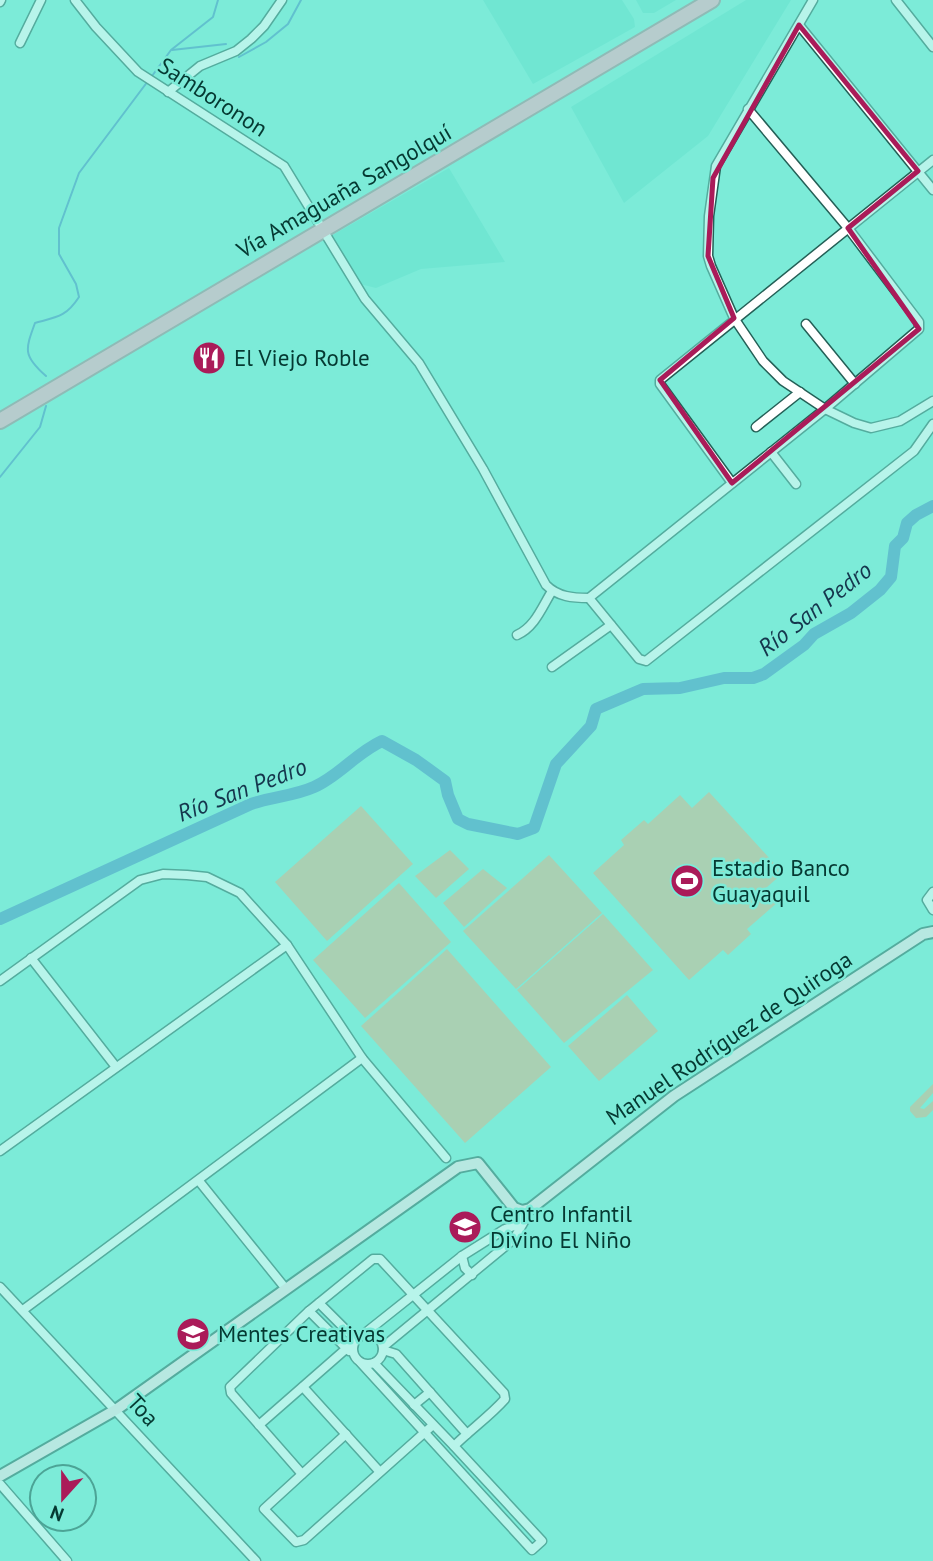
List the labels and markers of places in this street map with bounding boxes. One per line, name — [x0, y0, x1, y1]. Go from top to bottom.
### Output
restaurant icon: El Viejo Roble — [190, 339, 228, 377]
place label: El Viejo Roble — [234, 343, 370, 372]
place label: Estadio Banco Guayaquil — [712, 853, 850, 908]
sports icon: Estadio Banco Guayaquil — [668, 862, 706, 900]
place label: Centro Infantil Divino El Niño — [490, 1199, 632, 1254]
school or university icon: Centro Infantil Divino El Niño — [446, 1208, 484, 1246]
school or university icon: Mentes Creativas — [174, 1315, 212, 1353]
place label: Mentes Creativas — [218, 1319, 385, 1348]

